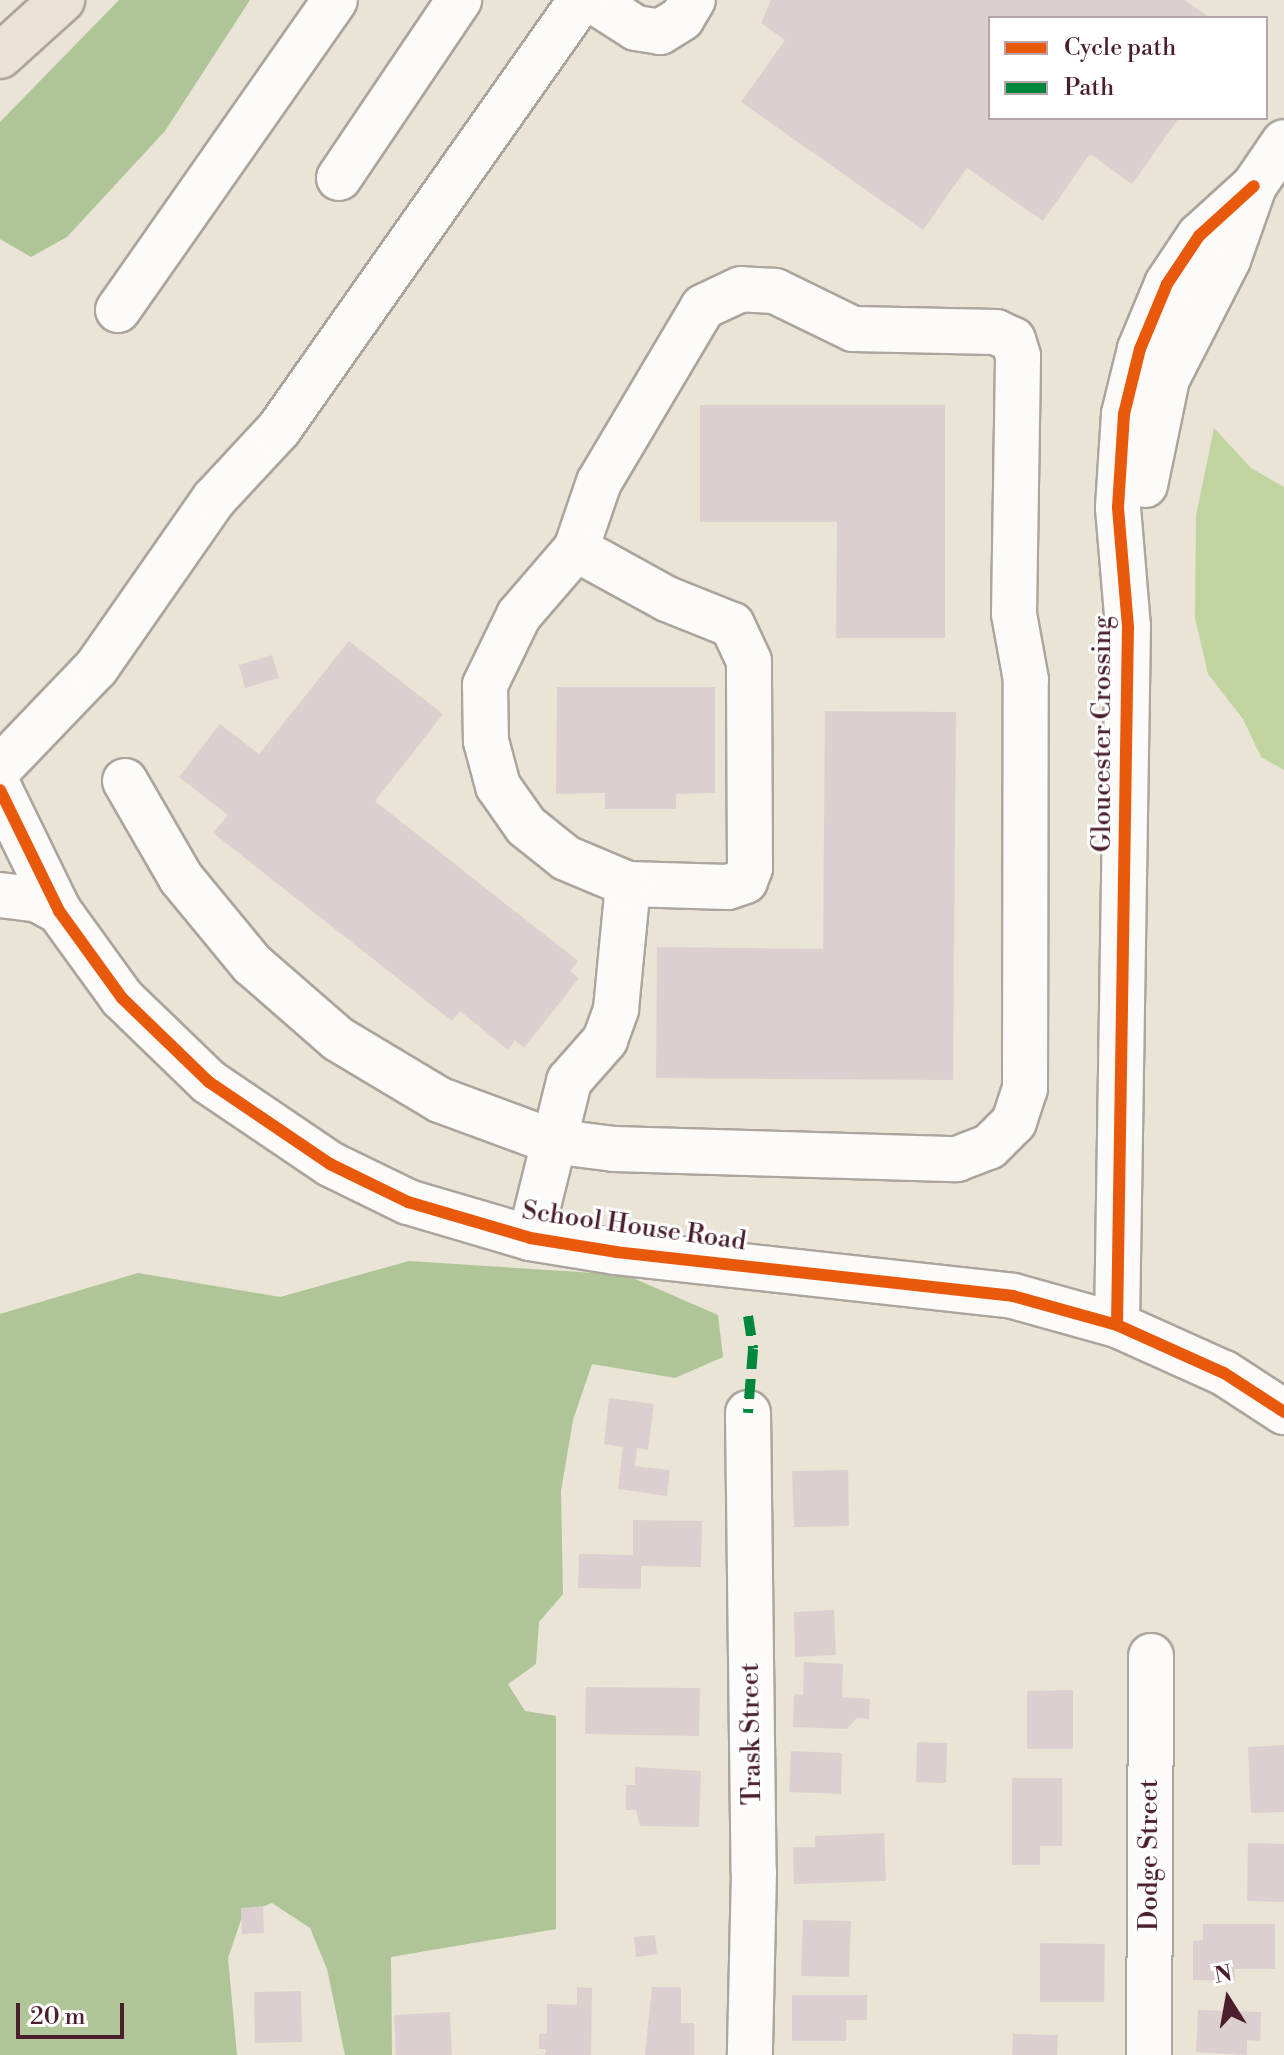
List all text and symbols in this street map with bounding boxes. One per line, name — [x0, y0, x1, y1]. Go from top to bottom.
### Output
legend — [988, 16, 1268, 120]
text: Cycle path — [1064, 33, 1176, 63]
text: Path — [1064, 73, 1114, 103]
street label: Gloucester Crossing — [1087, 616, 1119, 852]
street label: School House Road — [520, 1196, 748, 1258]
street label: Trask Street — [735, 1663, 769, 1805]
street label: Dodge Street — [1134, 1779, 1166, 1931]
north arrow — [1188, 1959, 1268, 2039]
text: N — [1212, 1960, 1234, 1990]
scale bar — [20, 1987, 128, 2037]
text: 20 m — [30, 2002, 86, 2032]

